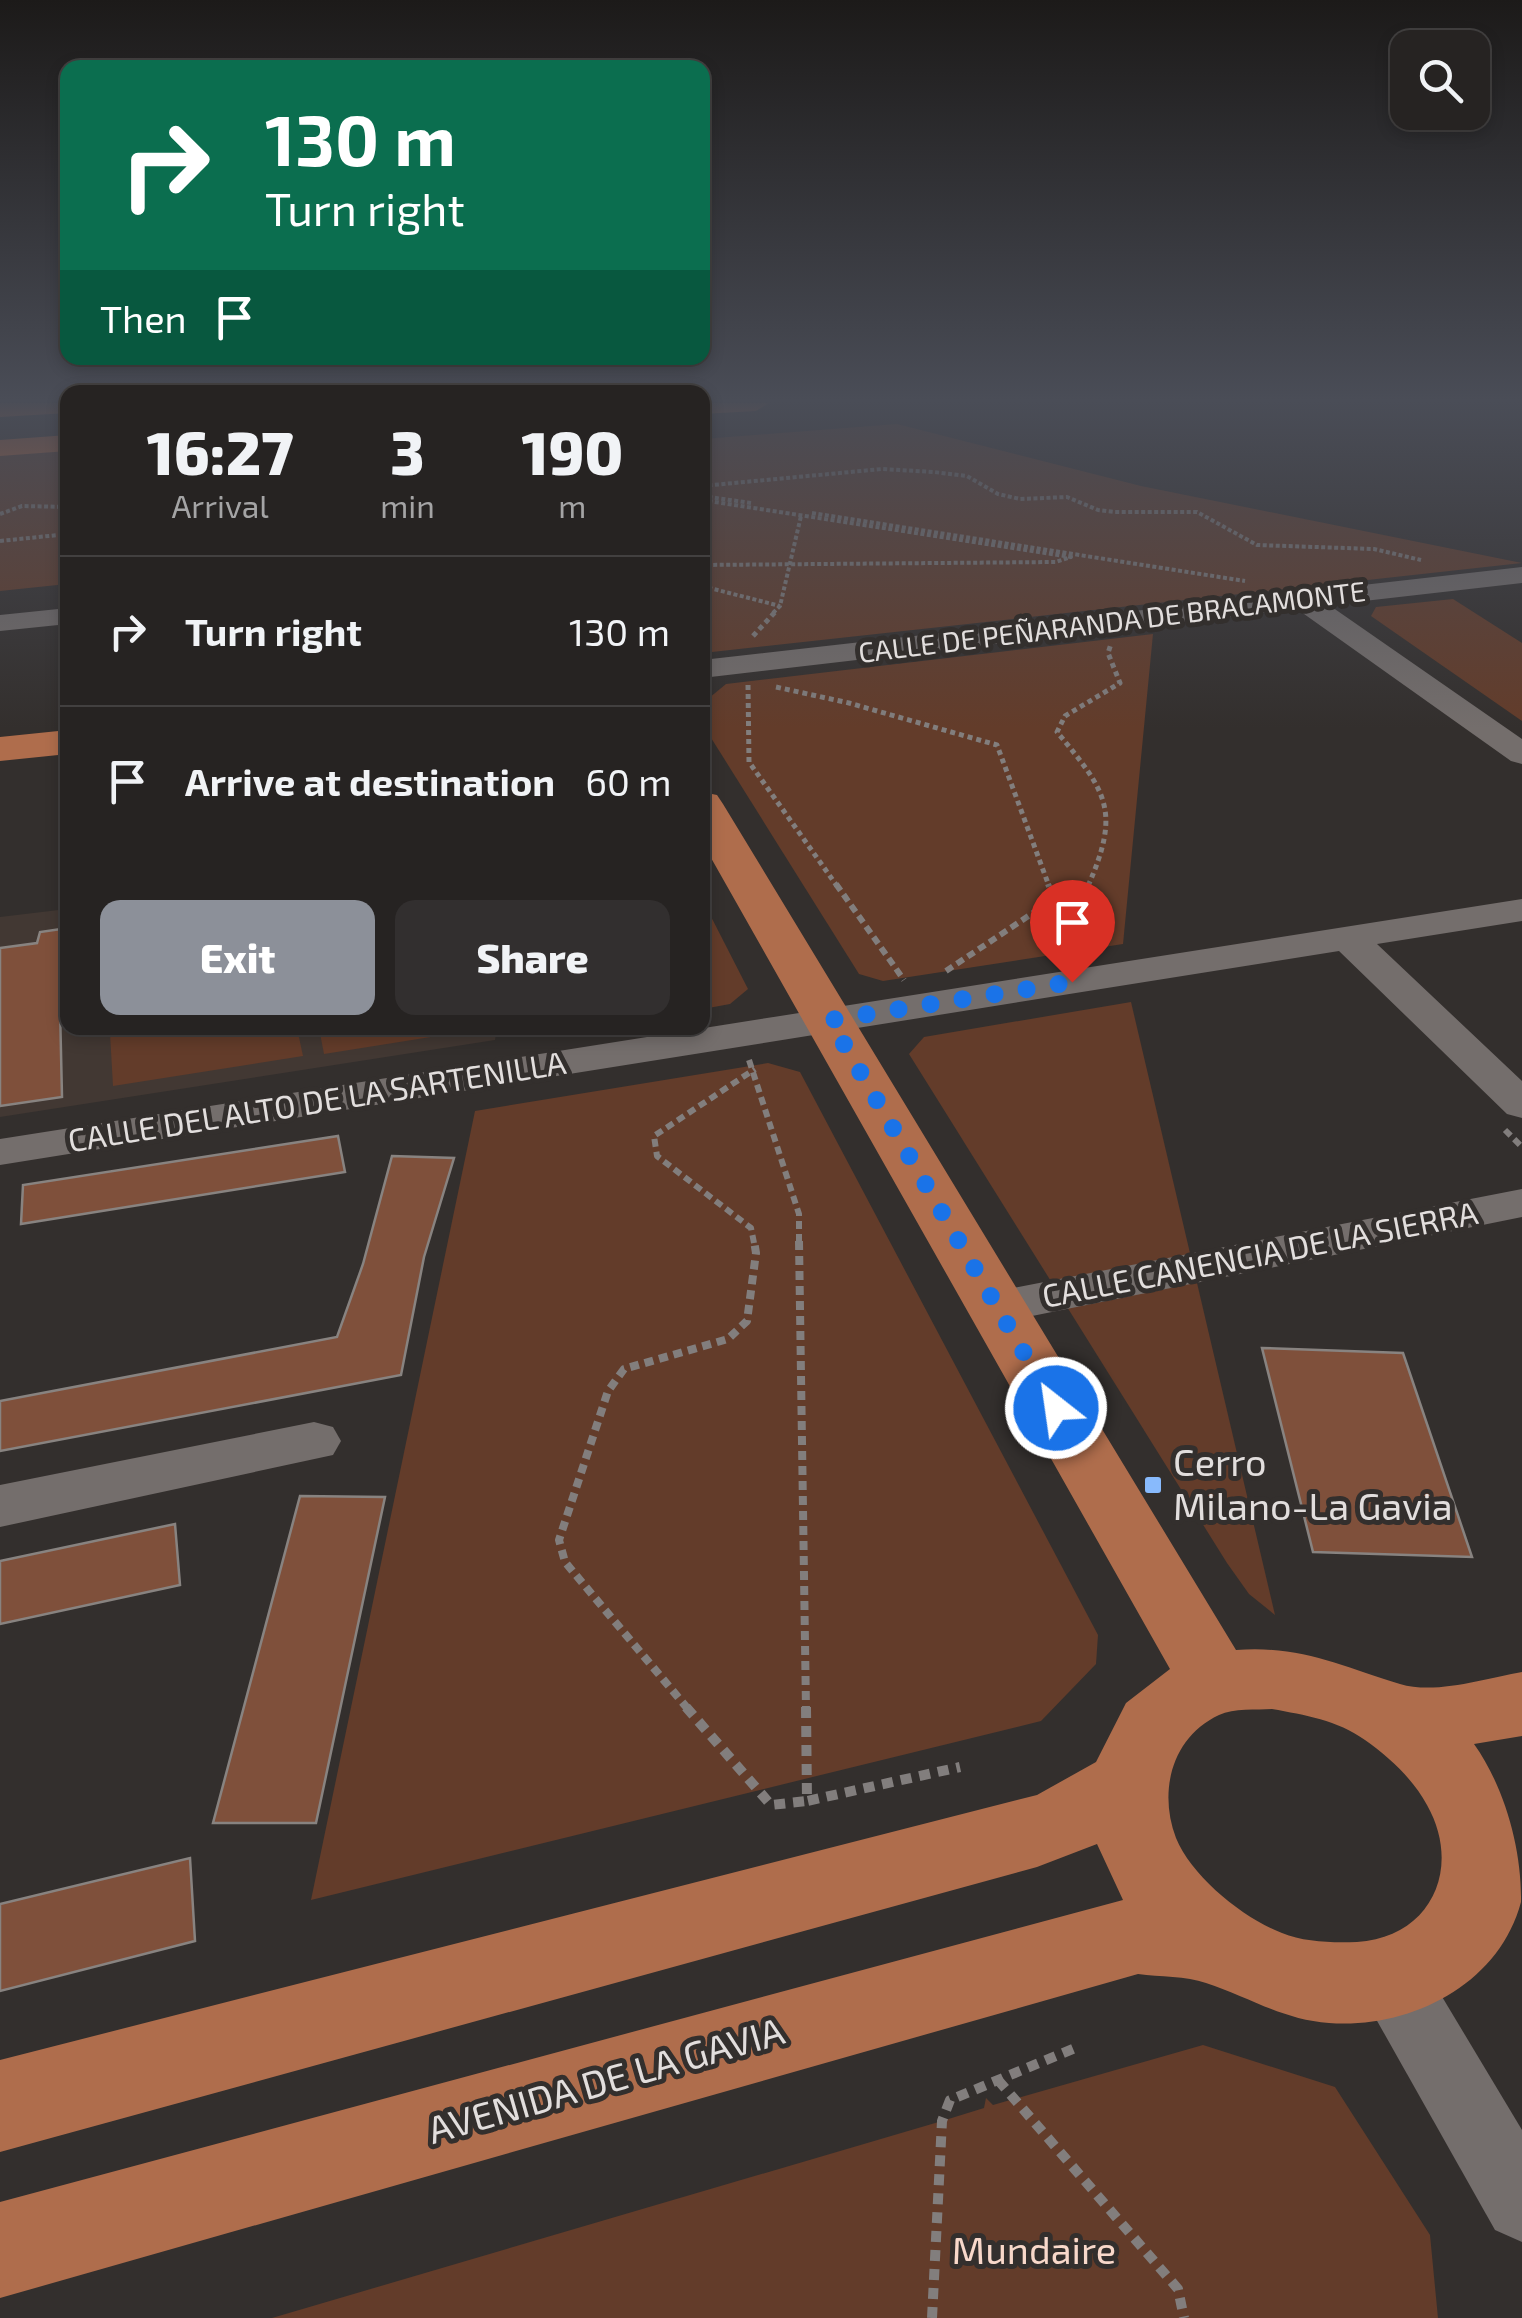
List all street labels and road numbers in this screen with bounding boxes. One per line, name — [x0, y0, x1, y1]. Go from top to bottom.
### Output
street label: CALLE DE PEÑARANDA DE BRACAMONTE — [856, 573, 1367, 669]
street label: CALLE DEL ALTO DE LA SARTENILLA — [65, 1042, 568, 1158]
street label: CALLE CANENCIA DE LA SIERRA — [1039, 1192, 1481, 1314]
street label: AVENIDA DE LA GAVIA — [422, 2006, 789, 2152]

